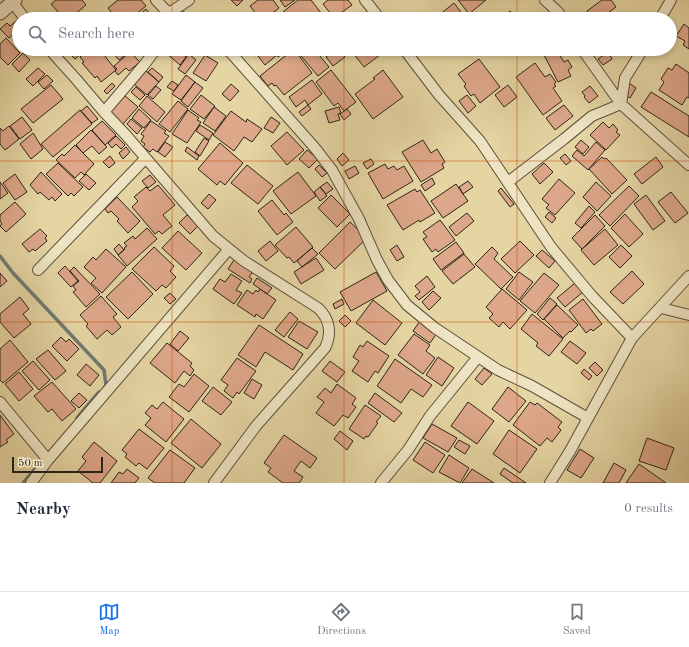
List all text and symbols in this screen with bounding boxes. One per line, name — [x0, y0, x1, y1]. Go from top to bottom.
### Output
search box — [12, 12, 677, 56]
icon: search — [26, 23, 48, 45]
text: Search here — [58, 27, 135, 42]
scale bar — [12, 455, 103, 474]
text: 50 m — [18, 458, 43, 469]
text: Nearby — [16, 501, 71, 518]
text: 0 results — [624, 502, 673, 515]
tab: Map — [98, 601, 120, 639]
tab: Directions — [317, 601, 366, 639]
tab: Saved — [563, 601, 591, 639]

